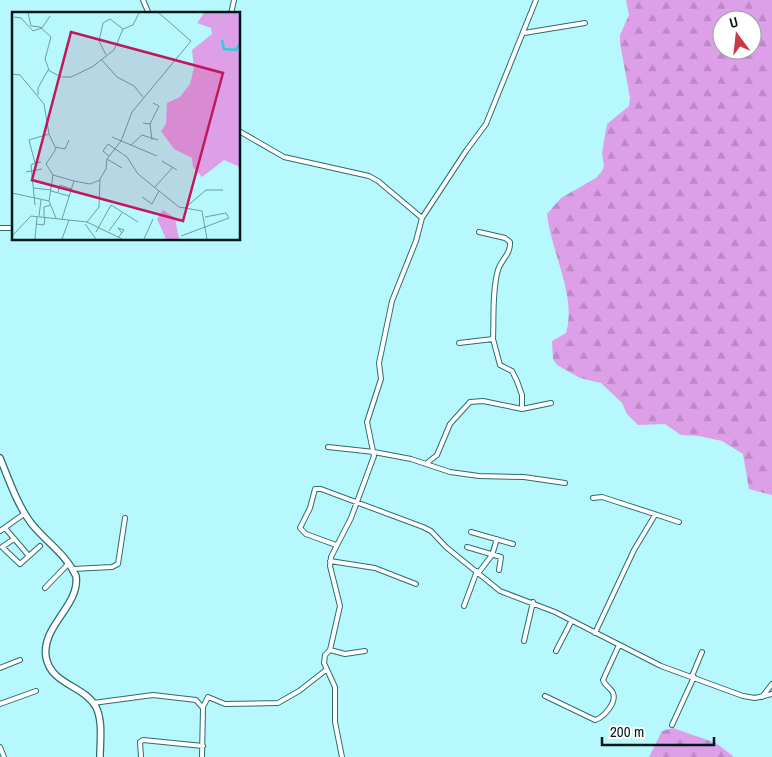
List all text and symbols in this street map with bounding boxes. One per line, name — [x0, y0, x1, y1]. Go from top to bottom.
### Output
north arrow — [712, 10, 762, 60]
inset map — [12, 12, 240, 240]
text: U — [727, 13, 740, 32]
scale bar — [602, 714, 714, 746]
text: 200 m — [610, 721, 644, 742]

